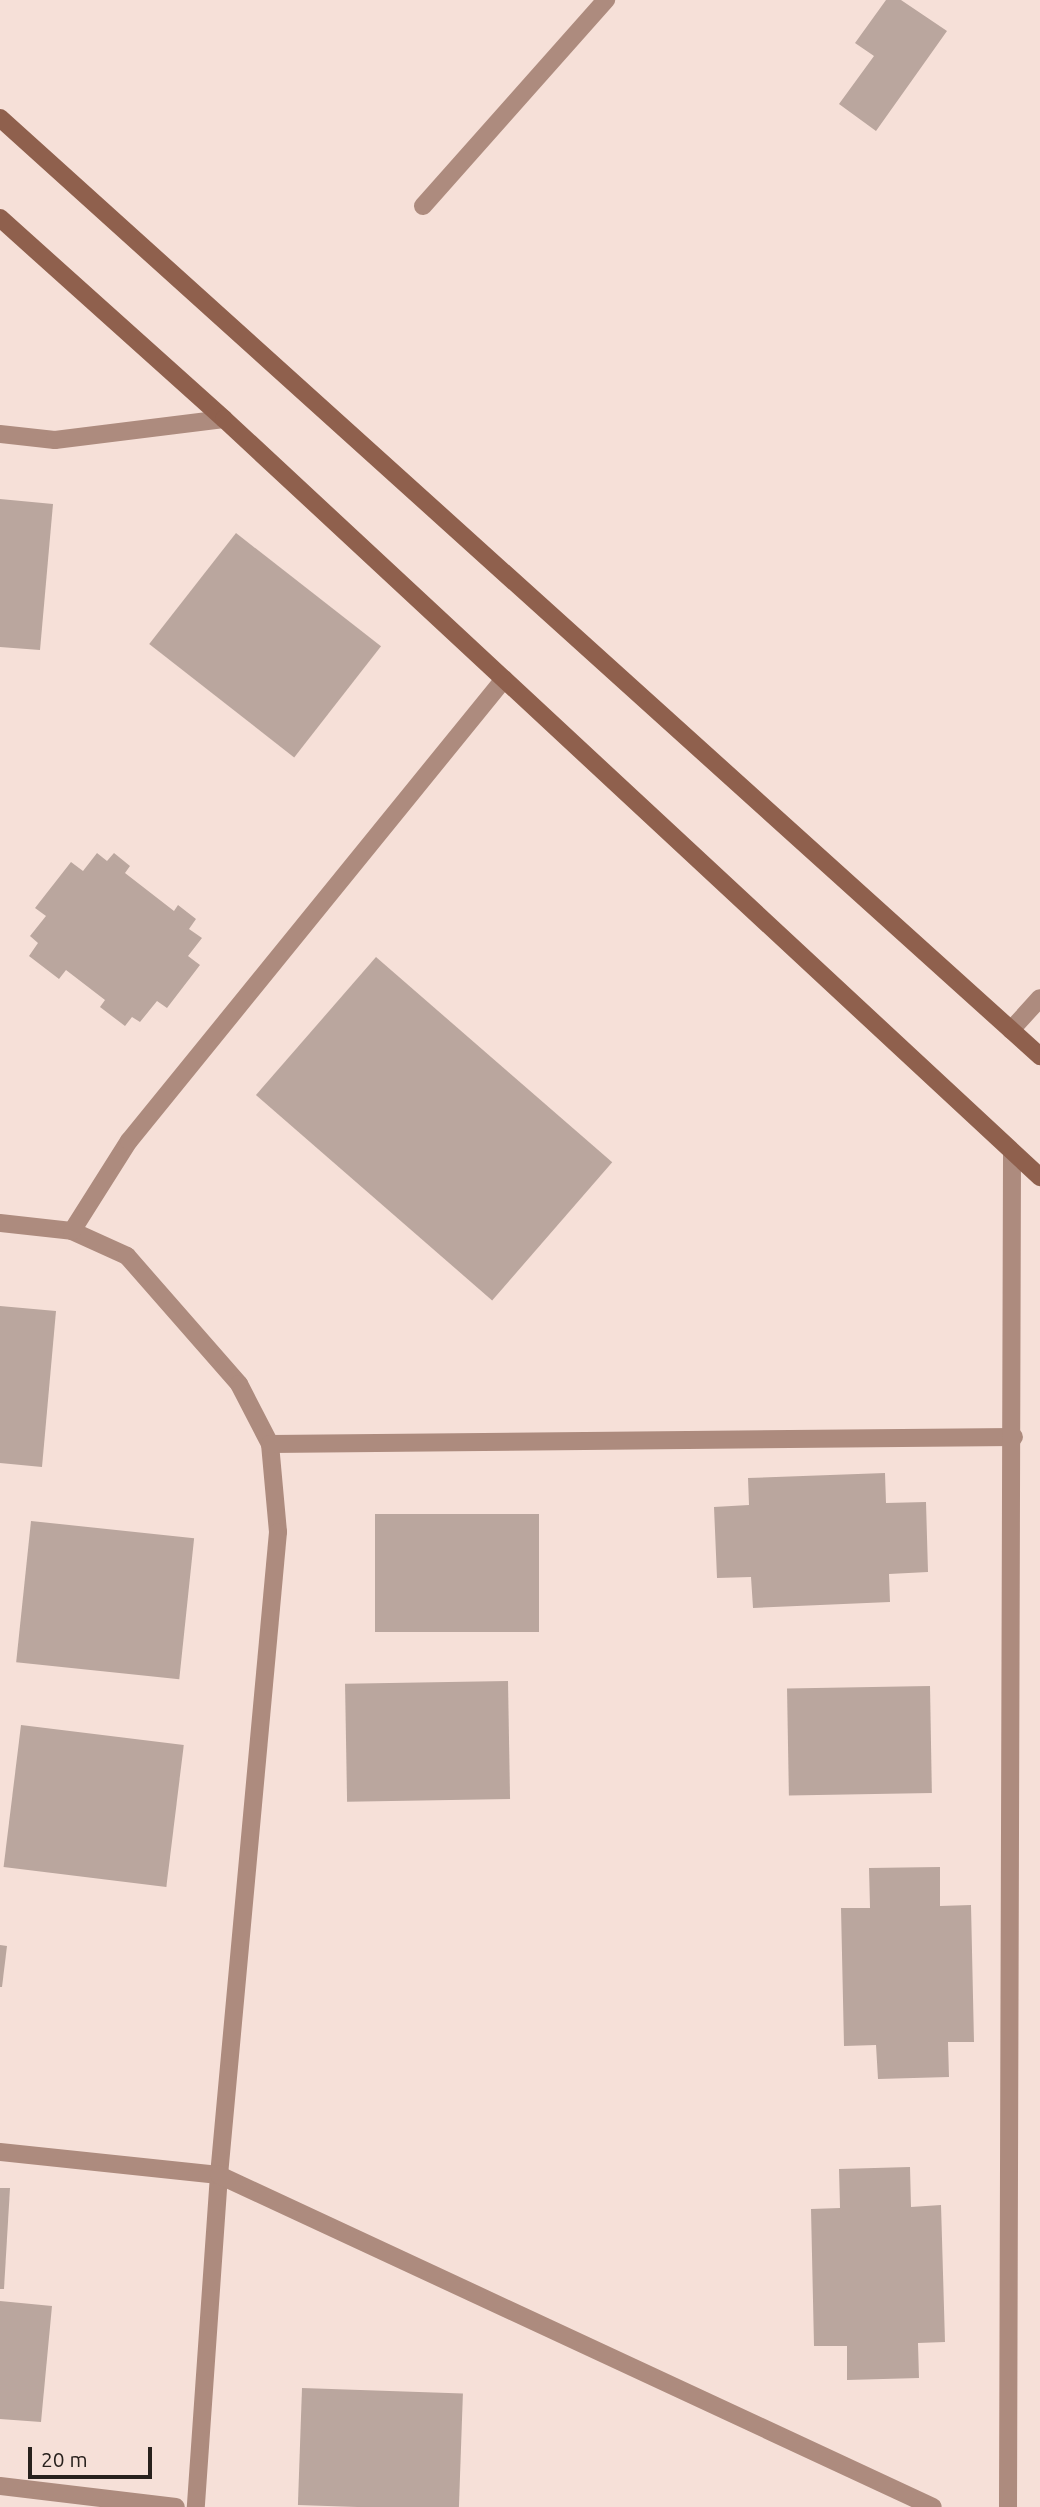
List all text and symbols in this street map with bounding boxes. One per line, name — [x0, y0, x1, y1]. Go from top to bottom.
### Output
scale bar — [32, 2434, 156, 2478]
text: 20 m — [41, 2447, 88, 2471]

